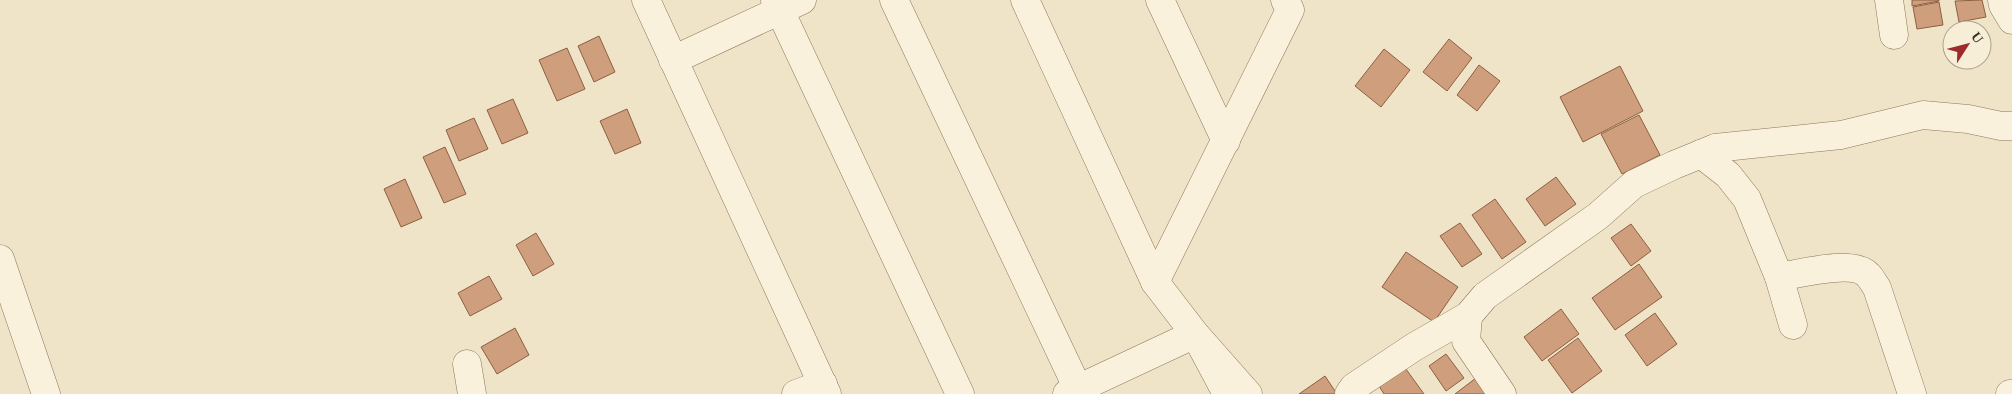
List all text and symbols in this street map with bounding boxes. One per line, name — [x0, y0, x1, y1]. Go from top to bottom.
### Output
north arrow — [1942, 20, 1992, 70]
text: U — [1968, 29, 1986, 46]

